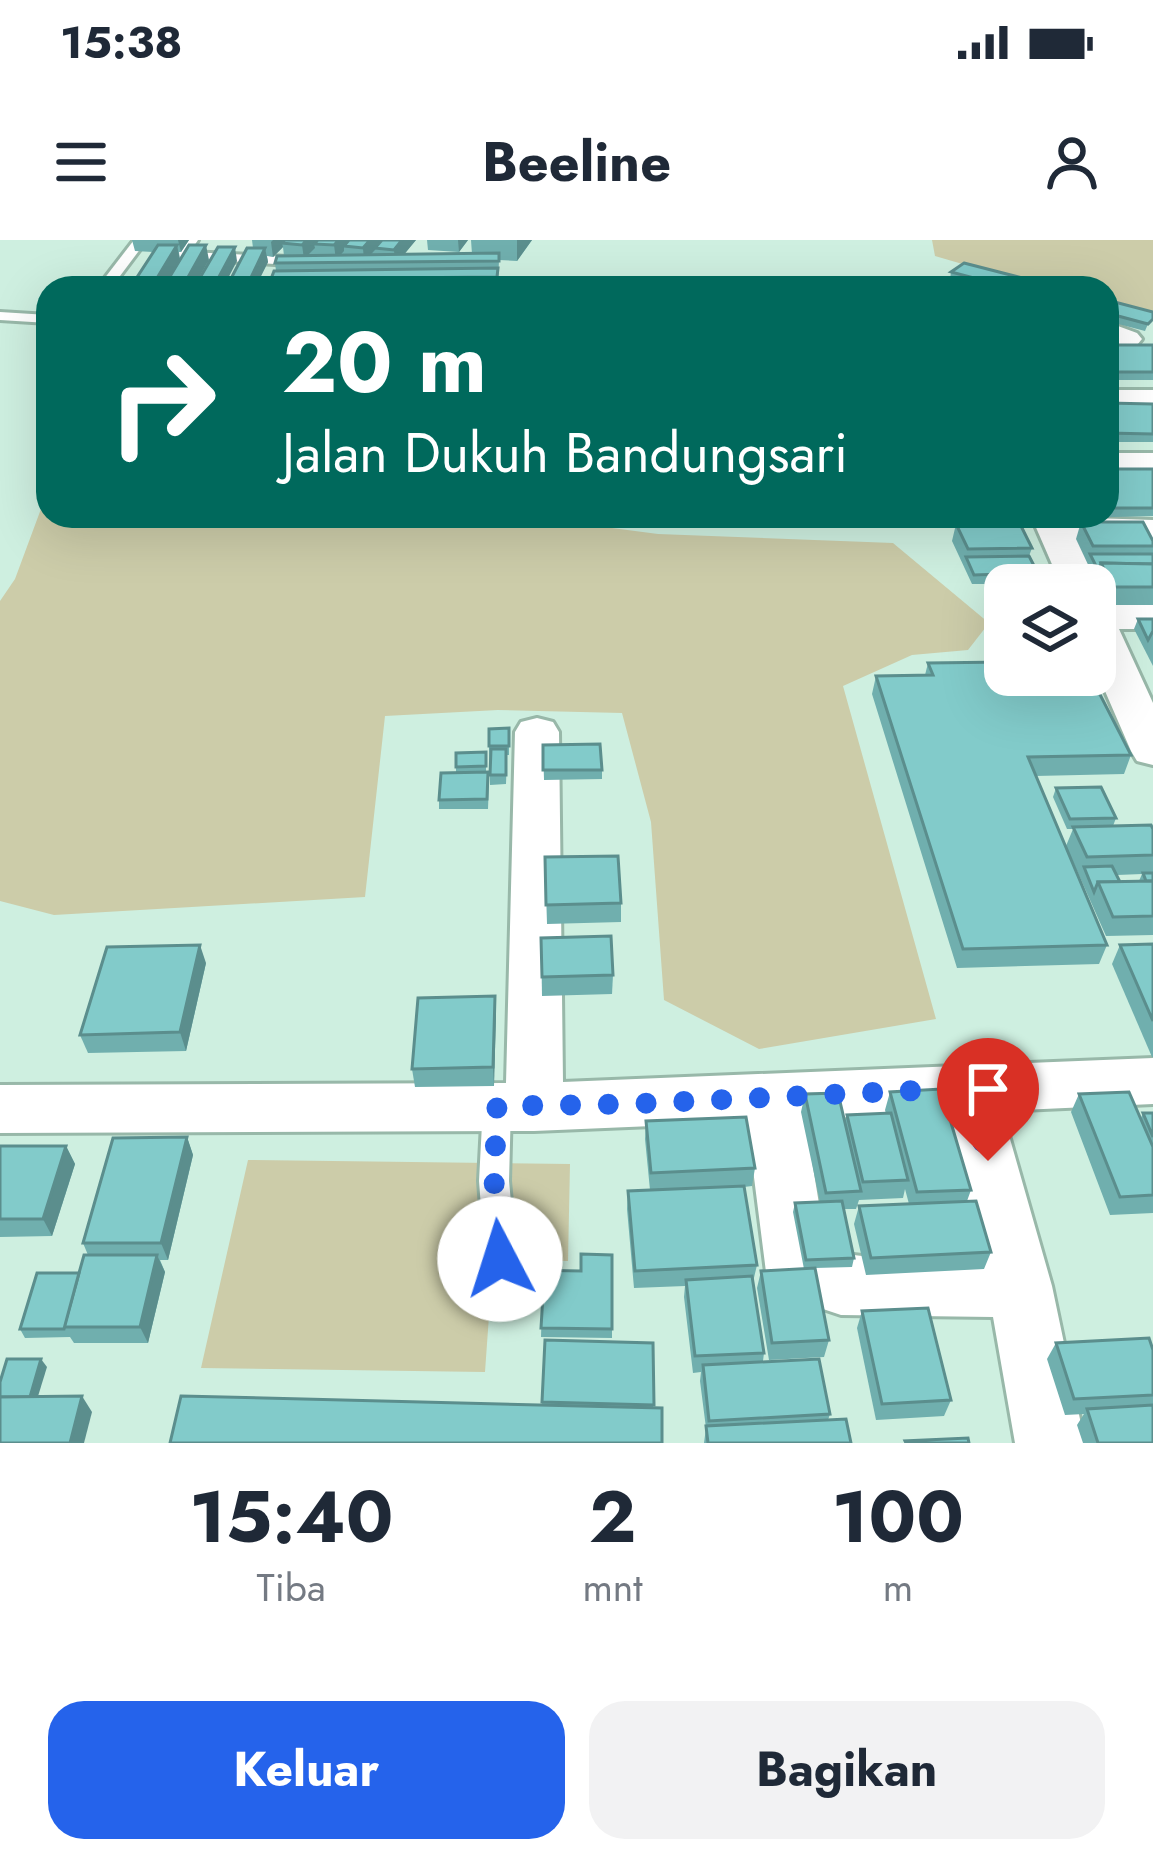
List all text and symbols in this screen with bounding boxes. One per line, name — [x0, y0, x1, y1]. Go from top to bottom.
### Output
text: 15:38 — [60, 10, 183, 75]
text: Beeline — [482, 123, 671, 201]
icon: menu — [48, 129, 114, 195]
icon: person — [1039, 129, 1105, 195]
text: 20 m — [282, 302, 487, 424]
icon: right — [84, 324, 240, 480]
text: Jalan Dukuh Bandungsari — [282, 414, 848, 492]
map controls — [984, 564, 1116, 696]
button: layers — [984, 564, 1116, 696]
pin — [937, 1038, 1039, 1161]
icon: arrive — [955, 1056, 1021, 1122]
position arrow — [437, 1196, 563, 1322]
text: 15:40 — [189, 1465, 393, 1569]
text: 2 — [589, 1465, 636, 1569]
text: 100 — [832, 1465, 964, 1569]
text: Tiba — [257, 1559, 326, 1616]
text: mnt — [582, 1559, 643, 1616]
text: m — [883, 1559, 913, 1616]
button: Keluar — [48, 1701, 565, 1839]
button: Bagikan — [589, 1701, 1105, 1839]

